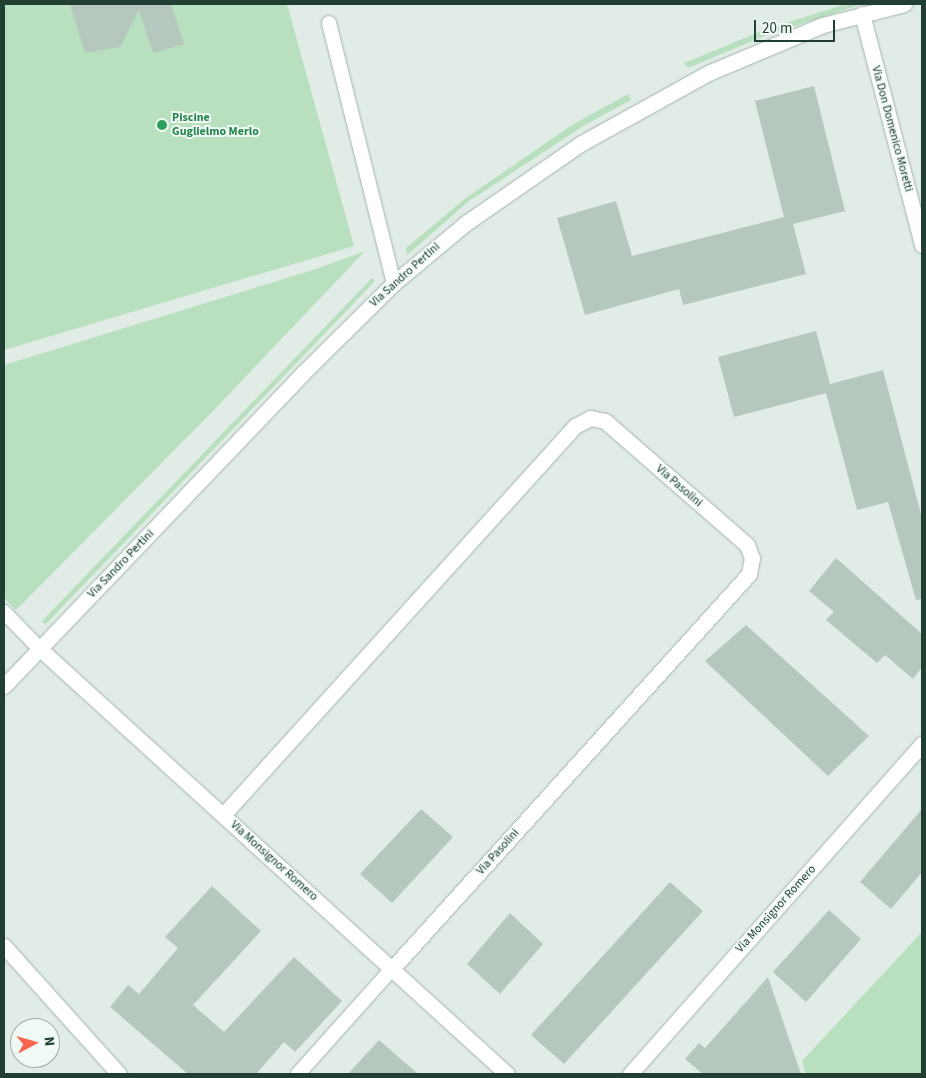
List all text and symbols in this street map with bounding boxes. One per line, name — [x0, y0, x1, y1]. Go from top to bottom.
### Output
scale bar — [756, 10, 837, 42]
text: 20 m — [762, 18, 792, 39]
street label: Via Don Domenico Moretti — [868, 64, 916, 194]
place label: Piscine Guglielmo Merlo — [172, 111, 259, 139]
marker: Piscine Guglielmo Merlo — [156, 119, 168, 131]
street label: Via Sandro Pertini — [367, 240, 443, 310]
street label: Via Pasolini — [653, 462, 705, 510]
street label: Via Sandro Pertini — [85, 527, 157, 601]
street label: Via Monsignor Romero — [227, 818, 321, 904]
street label: Via Pasolini — [474, 826, 522, 878]
street label: Via Monsignor Romero — [733, 862, 819, 956]
north arrow — [10, 1018, 60, 1068]
text: N — [38, 1036, 59, 1047]

